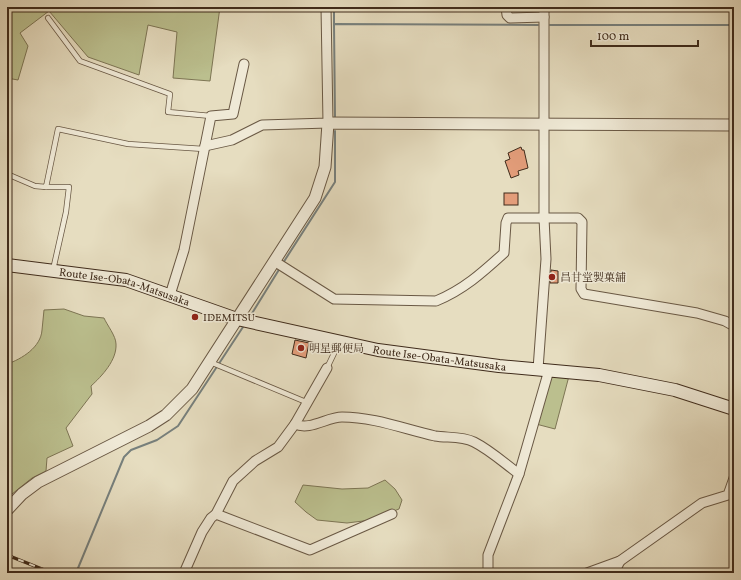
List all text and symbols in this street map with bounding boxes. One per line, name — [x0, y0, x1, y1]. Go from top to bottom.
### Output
scale bar — [591, 22, 698, 48]
text: 100 m — [597, 29, 630, 45]
street label: Route Ise-Obata-Matsusaka — [58, 266, 192, 311]
place label: 昌甘堂製菓舗 — [560, 271, 626, 286]
marker: 昌甘堂製菓舗 — [547, 272, 557, 282]
place label: IDEMITSU — [203, 311, 255, 326]
marker: IDEMITSU — [190, 312, 200, 322]
place label: 明星郵便局 — [309, 342, 364, 357]
marker: 明星郵便局 — [296, 343, 306, 353]
street label: Route Ise-Obata-Matsusaka — [371, 343, 507, 376]

